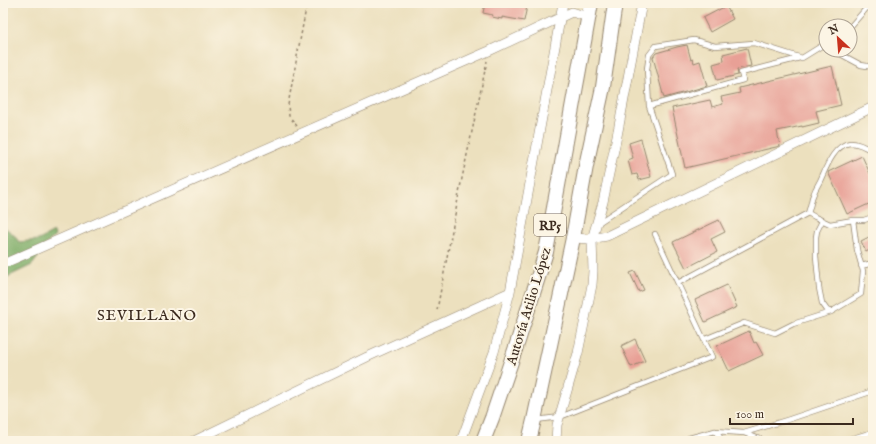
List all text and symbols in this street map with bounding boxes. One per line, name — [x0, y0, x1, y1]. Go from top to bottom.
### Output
north arrow — [818, 18, 858, 58]
text: N — [826, 21, 842, 39]
road number: RP5 — [534, 214, 566, 236]
street label: Autovía Atilio López — [502, 245, 556, 368]
district label: SEVILLANO — [97, 306, 197, 325]
scale bar — [730, 400, 853, 426]
text: 100 m — [736, 407, 764, 422]

